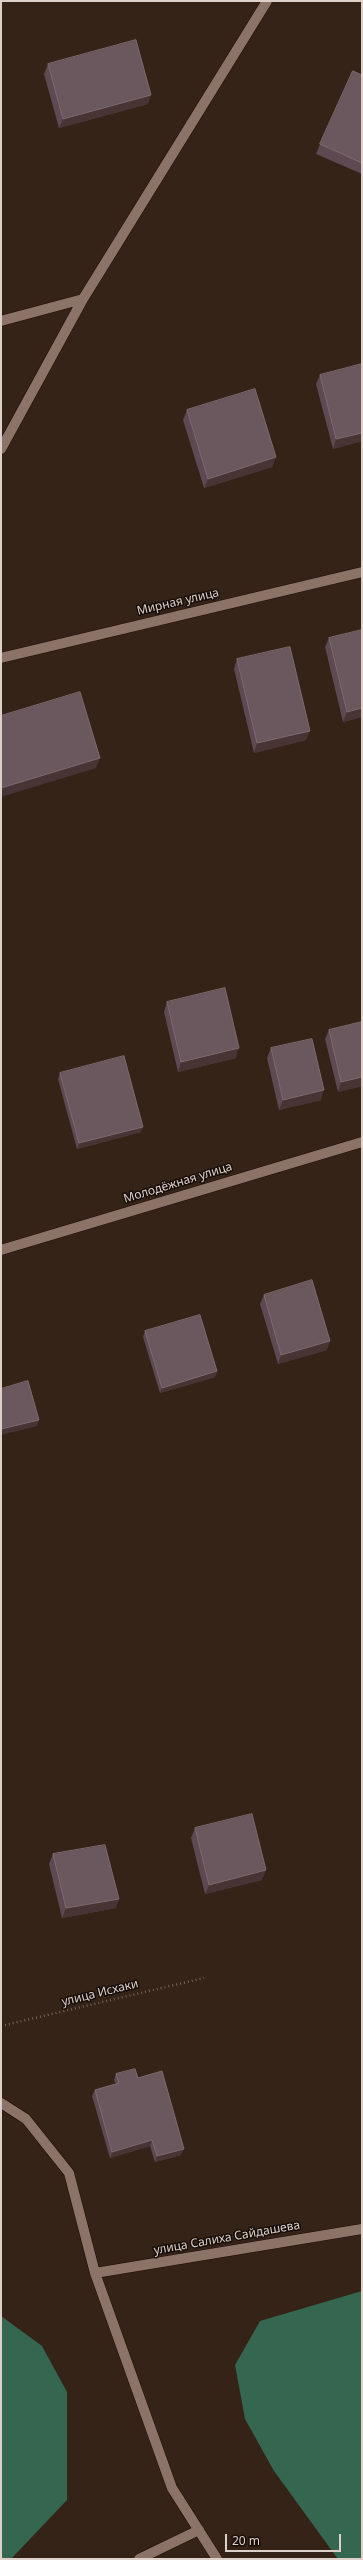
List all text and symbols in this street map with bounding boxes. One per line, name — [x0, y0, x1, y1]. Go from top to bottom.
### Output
street label: Мирная улица — [136, 586, 220, 618]
street label: Молодёжная улица — [122, 1160, 234, 1206]
street label: улица Исхаки — [60, 1977, 140, 2009]
street label: улица Салиха Сайдашева — [153, 2218, 301, 2258]
scale bar — [227, 2526, 343, 2552]
text: 20 m — [232, 2532, 260, 2549]

